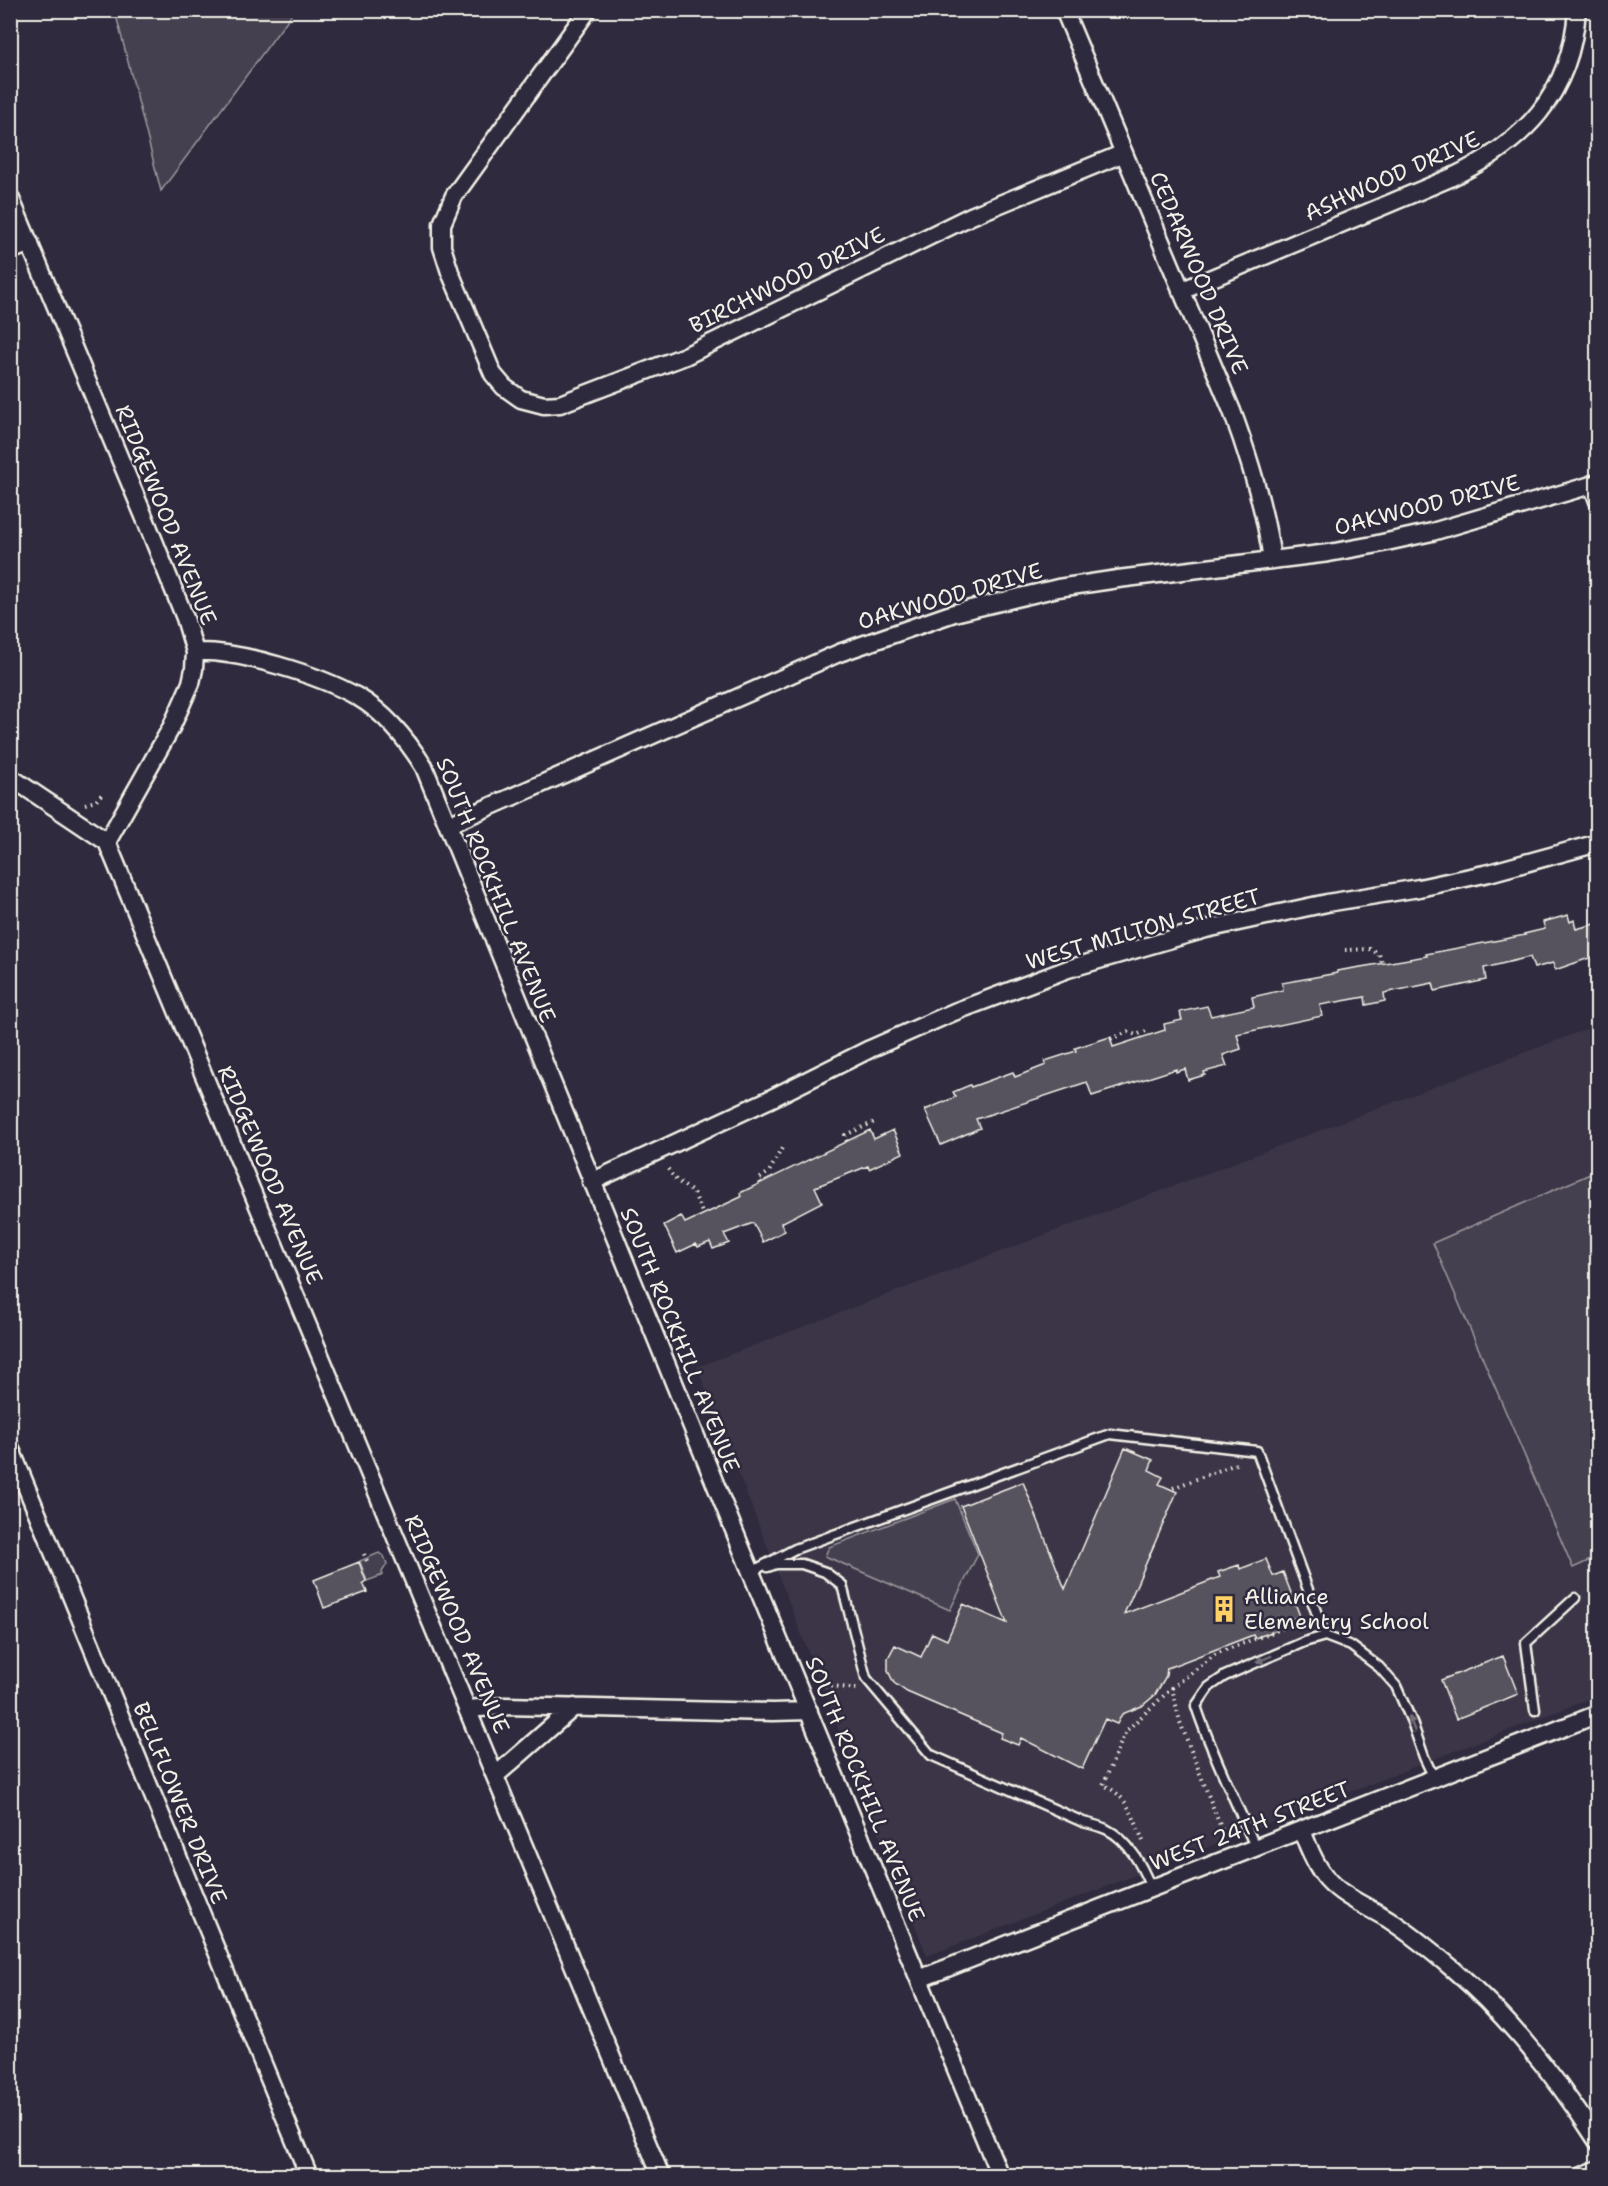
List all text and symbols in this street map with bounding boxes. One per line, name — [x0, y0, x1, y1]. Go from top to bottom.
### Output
street label: ASHWOOD DRIVE — [1300, 124, 1484, 228]
street label: CEDARWOOD DRIVE — [1143, 167, 1255, 379]
street label: BIRCHWOOD DRIVE — [684, 220, 890, 340]
street label: RIDGEWOOD AVENUE — [109, 401, 223, 629]
street label: OAKWOOD DRIVE — [1331, 468, 1523, 542]
street label: OAKWOOD DRIVE — [854, 556, 1046, 636]
street label: SOUTH ROCKHILL AVENUE — [429, 753, 563, 1027]
street label: WEST MILTON STREET — [1022, 882, 1264, 976]
street label: RIDGEWOOD AVENUE — [211, 1061, 329, 1289]
street label: SOUTH ROCKHILL AVENUE — [613, 1203, 747, 1477]
street label: RIDGEWOOD AVENUE — [398, 1510, 516, 1738]
place label: Alliance Elementry School — [1244, 1582, 1429, 1636]
building icon: Alliance Elementry School — [1209, 1594, 1239, 1624]
street label: SOUTH ROCKHILL AVENUE — [798, 1652, 932, 1926]
one-way arrow — [1255, 1654, 1273, 1664]
street label: BELLFLOWER DRIVE — [126, 1698, 234, 1908]
one-way arrow — [1407, 1715, 1417, 1733]
street label: WEST 24TH STREET — [1145, 1774, 1355, 1878]

